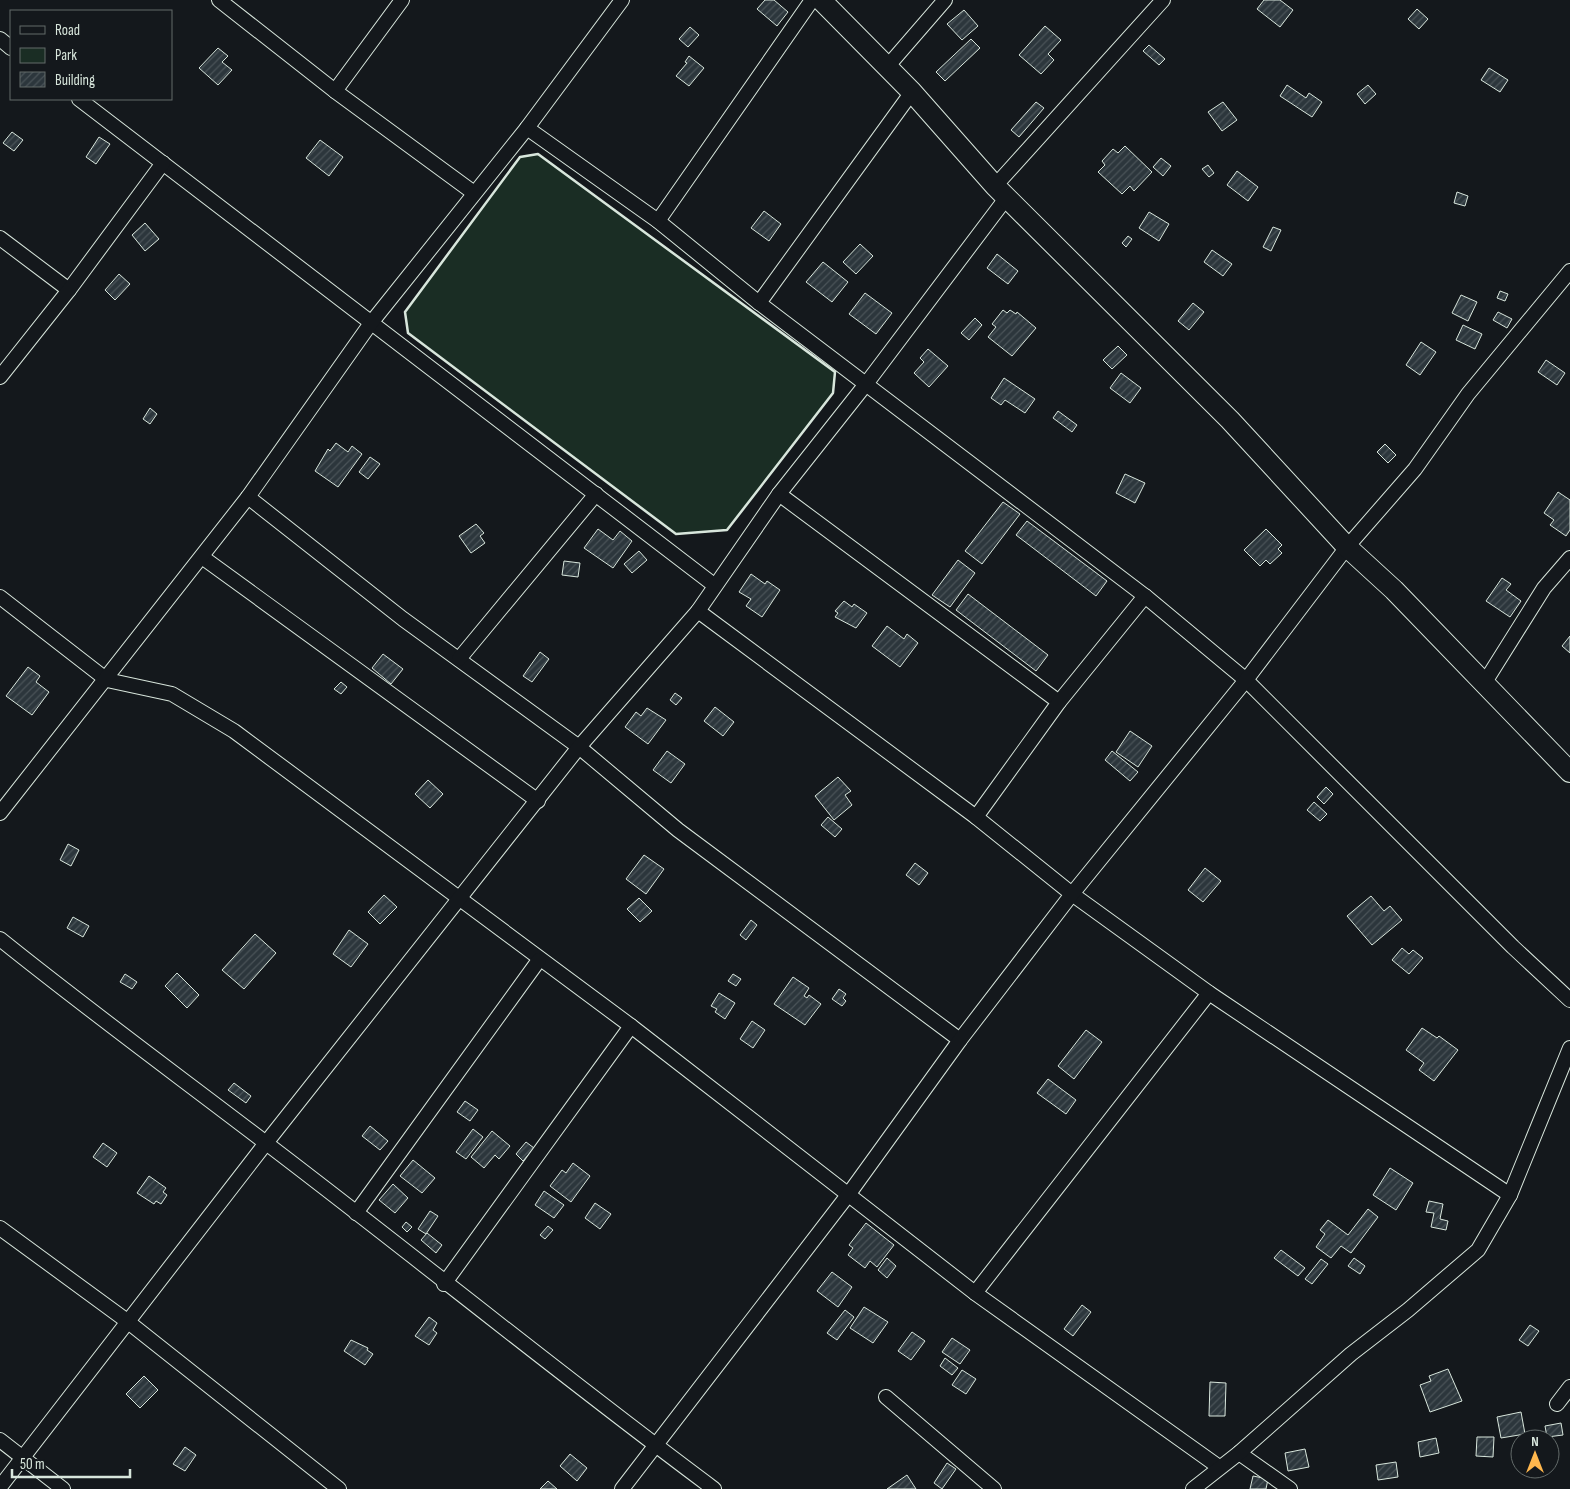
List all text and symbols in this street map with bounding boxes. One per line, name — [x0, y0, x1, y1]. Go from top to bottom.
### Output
legend — [10, 10, 172, 100]
text: Road — [55, 21, 80, 40]
text: Park — [55, 46, 77, 65]
text: Building — [55, 71, 95, 90]
north arrow — [1510, 1429, 1560, 1479]
text: N — [1531, 1433, 1539, 1450]
scale bar — [12, 1446, 130, 1478]
text: 50 m — [20, 1455, 45, 1474]

